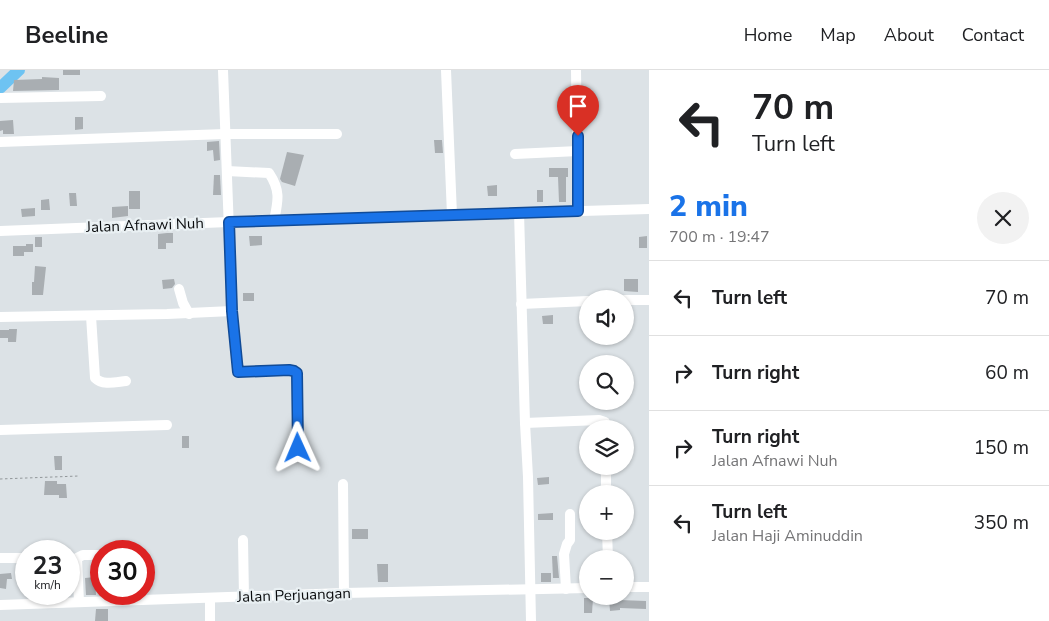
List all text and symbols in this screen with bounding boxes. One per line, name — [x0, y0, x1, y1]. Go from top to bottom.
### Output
text: Beeline — [25, 19, 108, 51]
text: Home — [744, 23, 792, 47]
text: Map — [820, 23, 856, 47]
text: About — [884, 23, 934, 47]
text: Contact — [962, 23, 1024, 47]
text: 70 m — [752, 84, 834, 131]
pin — [557, 85, 599, 136]
icon: left — [669, 90, 734, 155]
icon: arrive — [564, 92, 592, 120]
text: Turn left — [752, 129, 835, 159]
text: 2 min — [669, 186, 748, 227]
button: close — [977, 192, 1029, 244]
street label: Jalan Afnawi Nuh — [85, 213, 204, 237]
text: 700 m · 19:47 — [669, 226, 770, 248]
icon: left — [669, 284, 697, 312]
text: Turn left — [712, 285, 787, 311]
text: 70 m — [985, 285, 1029, 311]
map controls — [579, 290, 634, 605]
button: sound — [579, 290, 634, 345]
button: search — [579, 355, 634, 410]
icon: right — [669, 359, 697, 387]
text: Turn right — [712, 360, 799, 386]
text: 60 m — [985, 360, 1029, 386]
button: layers — [579, 420, 634, 475]
position arrow — [271, 421, 323, 473]
text: Turn right — [712, 424, 799, 450]
icon: right — [669, 434, 697, 462]
text: 150 m — [974, 435, 1029, 461]
text: Jalan Afnawi Nuh — [712, 450, 838, 472]
button: + — [579, 485, 634, 540]
text: Turn left — [712, 499, 787, 525]
icon: left — [669, 509, 697, 537]
text: 350 m — [974, 510, 1029, 536]
text: Jalan Haji Aminuddin — [712, 525, 863, 547]
speed limit sign: 30 — [90, 540, 155, 605]
text: 23 — [32, 549, 63, 583]
button: − — [579, 550, 634, 605]
text: km/h — [34, 577, 61, 593]
street label: Jalan Perjuangan — [236, 583, 351, 607]

